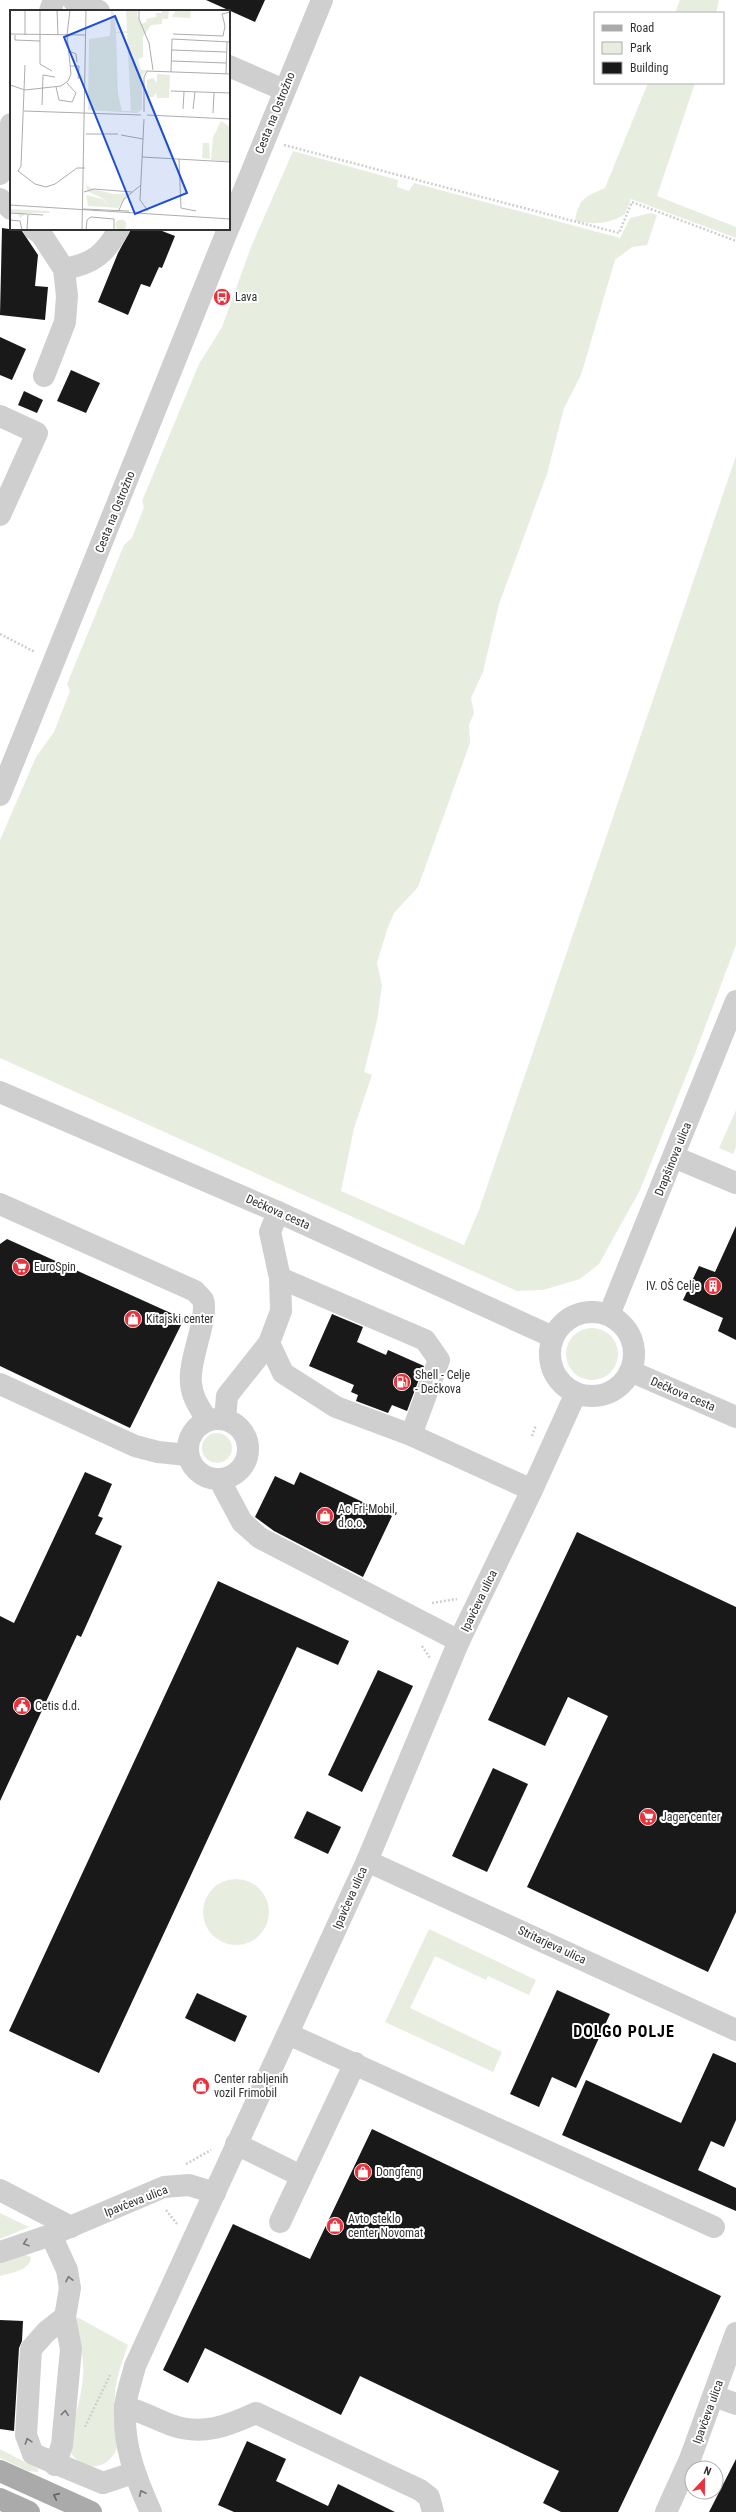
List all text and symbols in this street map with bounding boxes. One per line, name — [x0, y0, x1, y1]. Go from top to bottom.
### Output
inset map — [10, 10, 230, 230]
legend — [594, 12, 724, 84]
text: Road — [630, 21, 654, 35]
text: Park — [630, 41, 652, 55]
text: Building — [630, 61, 668, 75]
street label: Cesta na Ostrožno — [252, 70, 298, 156]
bus stop icon: Lava — [212, 287, 232, 307]
place label: Lava — [235, 290, 257, 304]
street label: Cesta na Ostrožno — [92, 469, 138, 555]
street label: Drapšinova ulica — [652, 1120, 694, 1198]
street label: Dečkova cesta — [244, 1192, 313, 1232]
supermarket icon: EuroSpin — [11, 1257, 31, 1277]
place label: EuroSpin — [34, 1260, 76, 1274]
building icon: IV. OŠ Celje — [703, 1276, 723, 1296]
place label: IV. OŠ Celje — [646, 1278, 700, 1293]
shop icon: Kitajski center — [123, 1309, 143, 1329]
place label: Kitajski center — [146, 1312, 214, 1326]
place label: Shell - Celje - Dečkova — [415, 1368, 471, 1396]
fuel station icon: Shell - Celje - Dečkova — [392, 1372, 412, 1392]
street label: Dečkova cesta — [649, 1374, 718, 1414]
place label: Ac Fri-Mobil, d.o.o. — [338, 1502, 397, 1530]
shop icon: Ac Fri-Mobil, d.o.o. — [315, 1506, 335, 1526]
street label: Ipavčeva ulica — [458, 1568, 500, 1634]
public building icon: Cetis d.d. — [12, 1696, 32, 1716]
place label: Cetis d.d. — [35, 1699, 80, 1713]
supermarket icon: Jager center — [638, 1807, 658, 1827]
place label: Jager center — [661, 1810, 721, 1824]
street label: Ipavčeva ulica — [330, 1864, 370, 1931]
street label: Stritarjeva ulica — [516, 1923, 589, 1967]
district label: DOLGO POLJE — [573, 2022, 675, 2041]
place label: Center rabljenih vozil Frimobil — [214, 2072, 289, 2100]
shop icon: Center rabljenih vozil Frimobil — [191, 2076, 211, 2096]
shop icon: Dongfeng — [353, 2162, 373, 2182]
place label: Dongfeng — [376, 2165, 422, 2179]
street label: Ipavčeva ulica — [102, 2182, 170, 2220]
place label: Avto steklo center Novomat — [348, 2212, 424, 2240]
shop icon: Avto steklo center Novomat — [325, 2216, 345, 2236]
one-way arrow — [22, 2239, 29, 2247]
one-way arrow — [65, 2276, 73, 2282]
street label: Ipavčeva ulica — [690, 2378, 726, 2446]
one-way arrow — [61, 2410, 70, 2416]
one-way arrow — [24, 2437, 33, 2444]
north arrow — [684, 2460, 724, 2500]
text: N — [702, 2464, 713, 2479]
one-way arrow — [139, 2489, 147, 2497]
one-way arrow — [52, 2493, 60, 2501]

